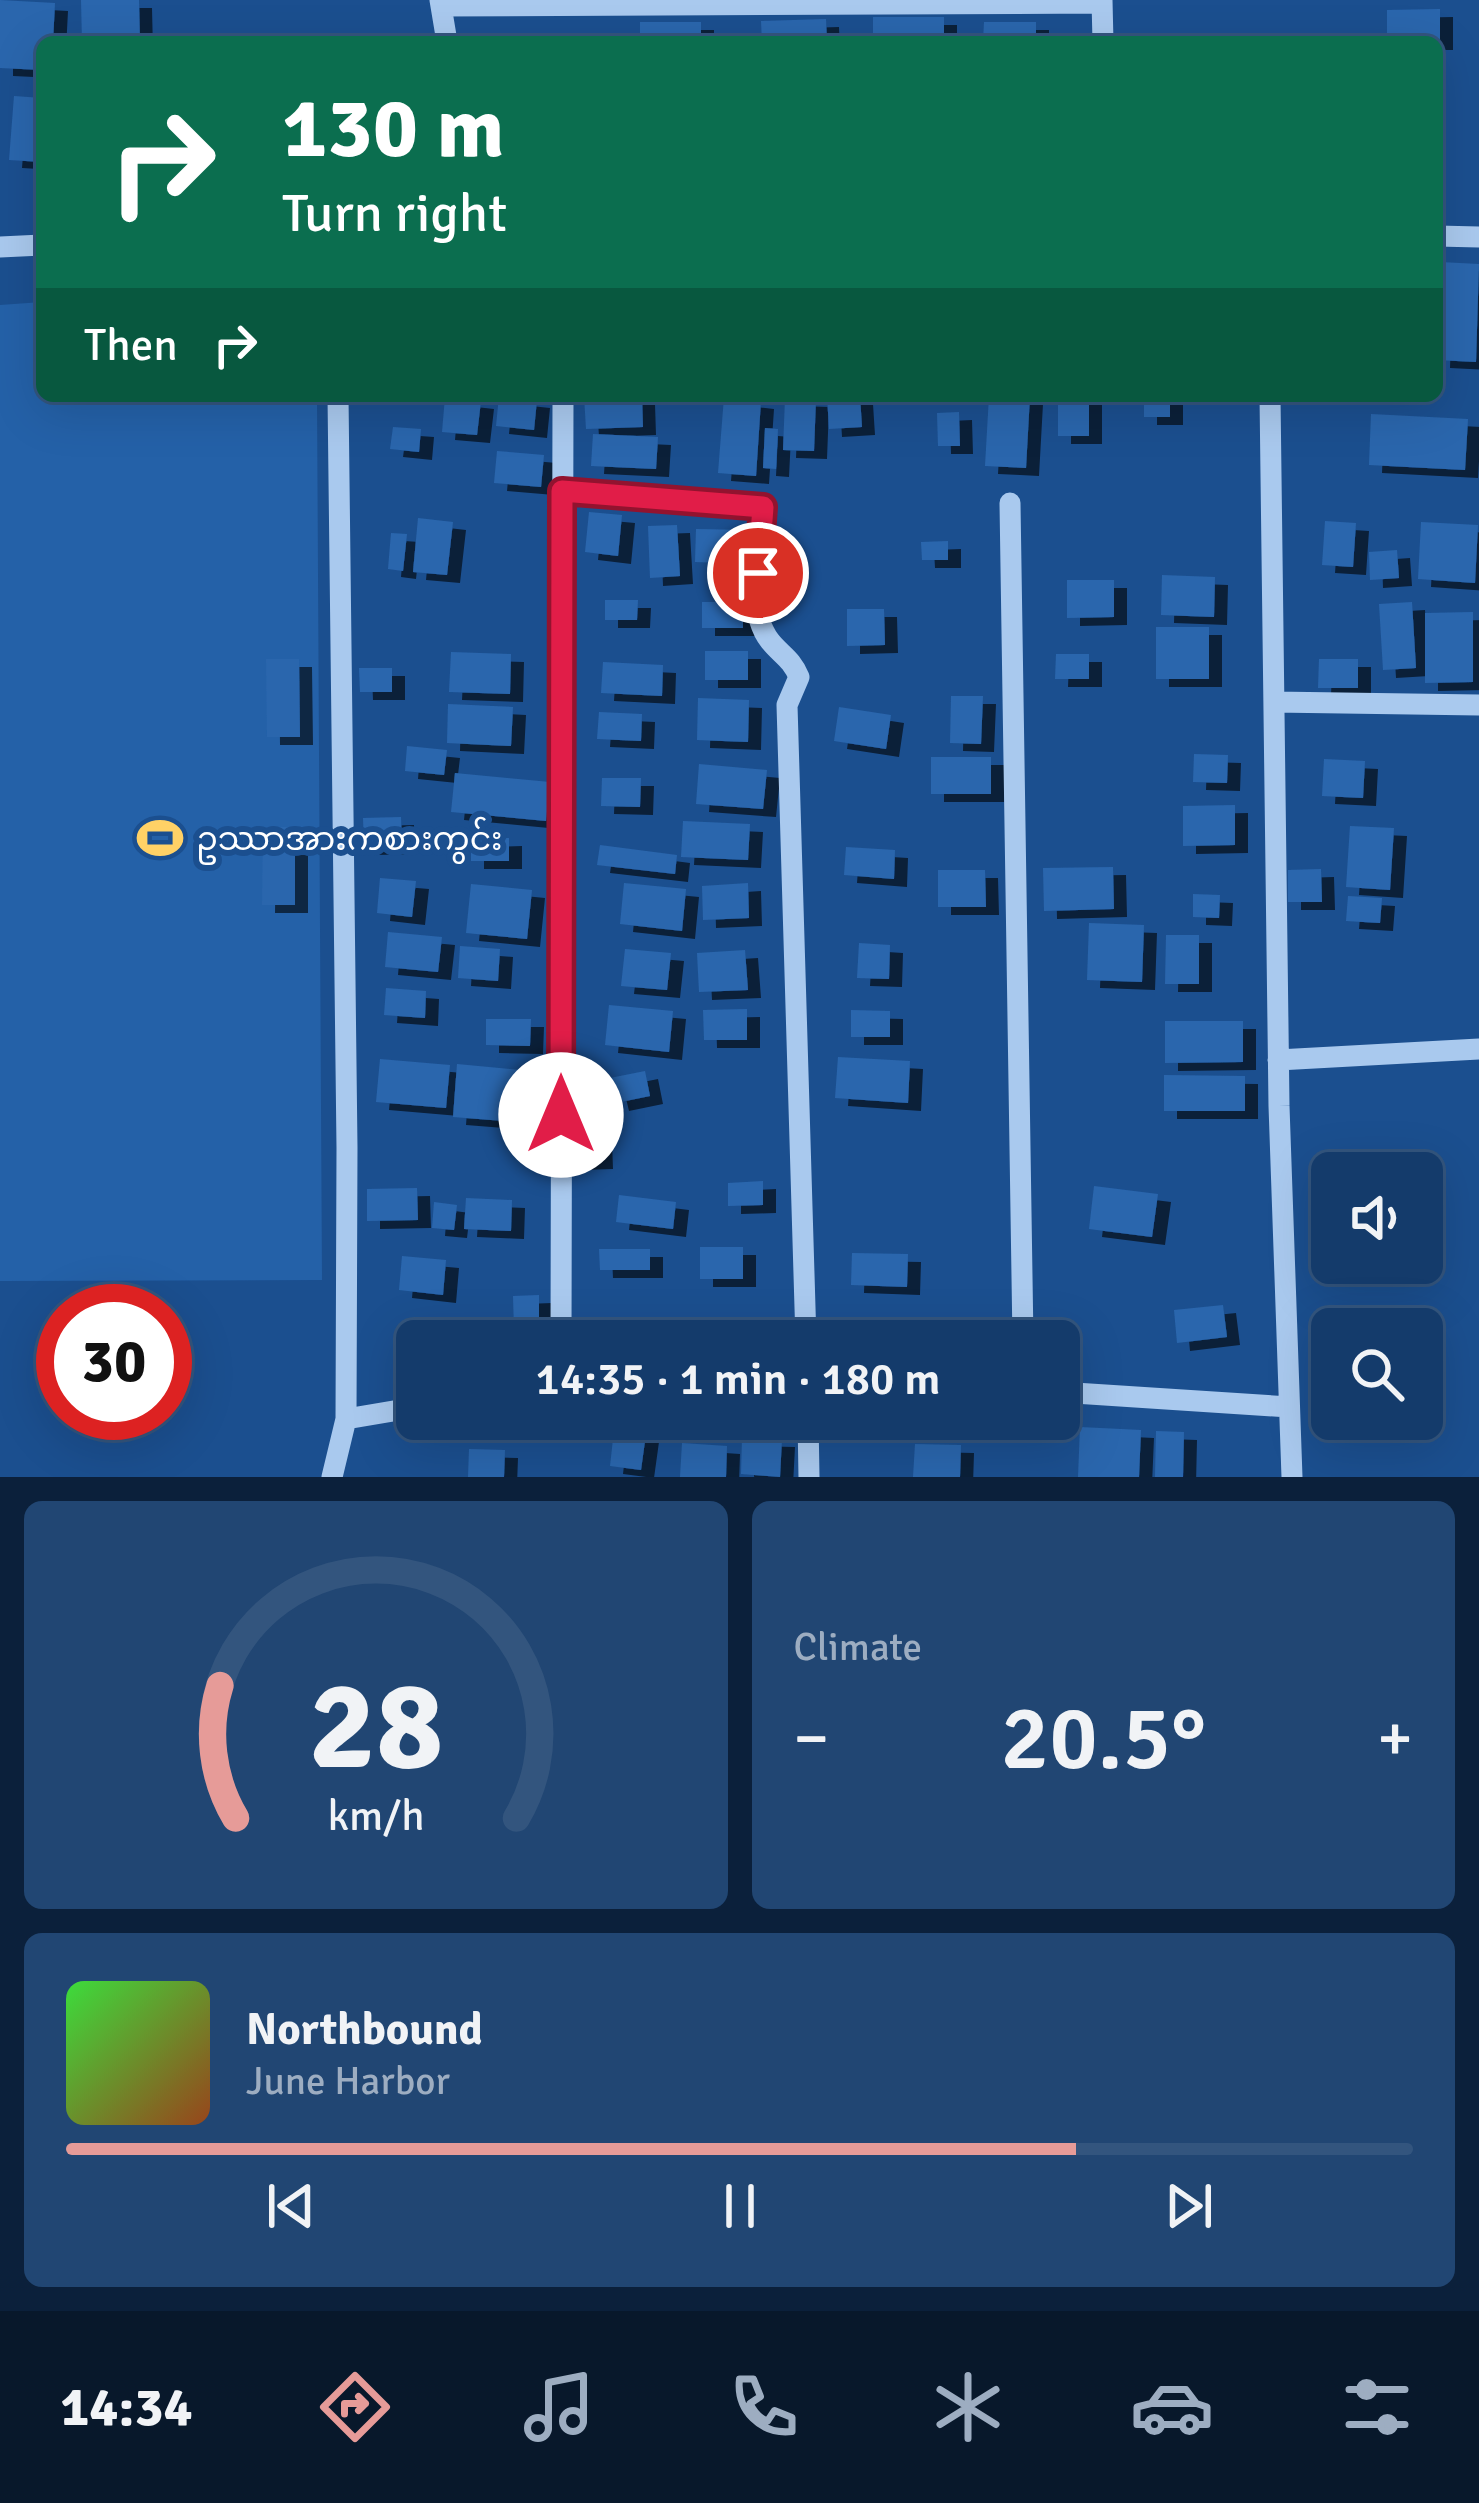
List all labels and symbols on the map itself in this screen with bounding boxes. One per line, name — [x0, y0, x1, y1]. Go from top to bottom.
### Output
pin — [707, 522, 809, 624]
sports icon: ဥဿာ‌အားကစားကွင်း — [135, 813, 185, 863]
place label: ဥဿာ‌အားကစားကွင်း — [196, 816, 503, 865]
position arrow — [498, 1052, 624, 1178]
speed limit sign: 30 — [36, 1284, 192, 1440]

